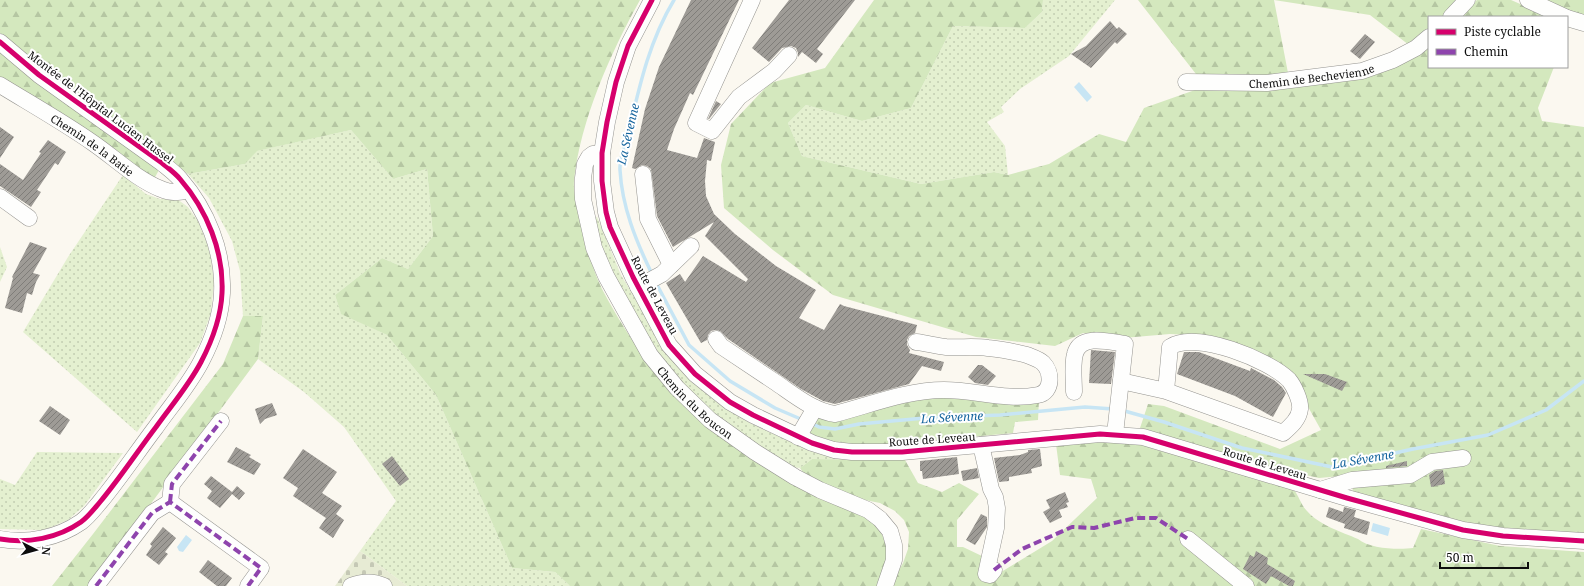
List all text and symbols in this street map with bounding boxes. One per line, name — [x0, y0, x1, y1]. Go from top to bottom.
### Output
legend — [1428, 16, 1568, 68]
text: Piste cyclable — [1464, 23, 1541, 40]
text: Chemin — [1464, 43, 1509, 60]
street label: Montée de l'Hôpital Lucien Hussel — [25, 47, 177, 167]
street label: Chemin de Bechevienne — [1249, 60, 1376, 91]
water label: La Sévenne — [612, 101, 643, 167]
street label: Chemin de la Batie — [48, 110, 137, 179]
street label: Route de Leveau — [628, 253, 682, 337]
street label: Chemin du Boucon — [654, 362, 736, 442]
water label: La Sévenne — [919, 407, 984, 427]
street label: Route de Leveau — [888, 428, 976, 450]
street label: Route de Leveau — [1221, 443, 1309, 483]
water label: La Sévenne — [1330, 445, 1395, 473]
north arrow — [16, 530, 56, 570]
scale bar — [1440, 544, 1528, 570]
text: N — [38, 546, 54, 557]
text: 50 m — [1446, 549, 1474, 566]

